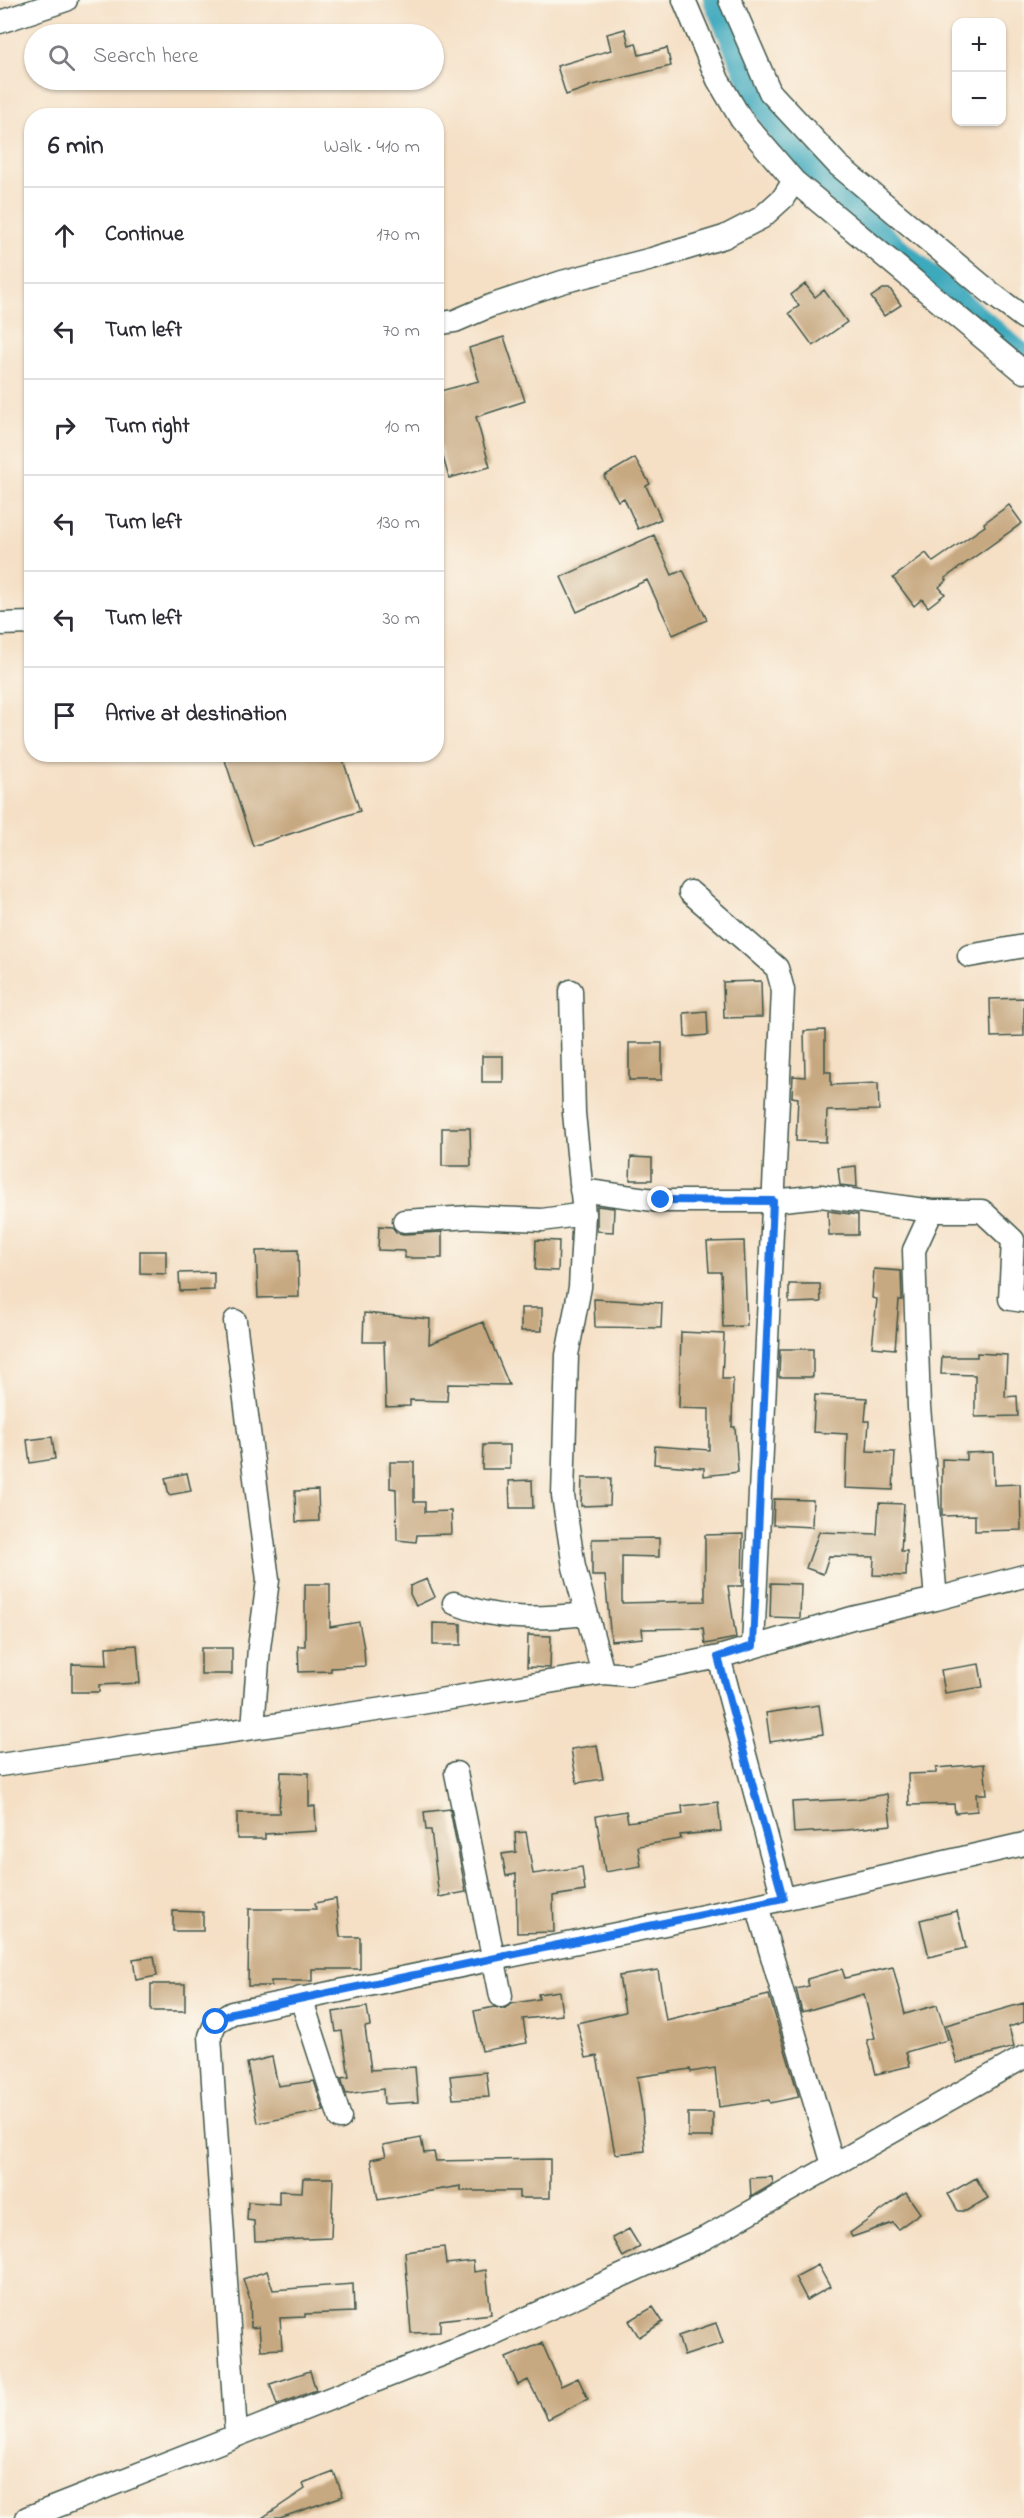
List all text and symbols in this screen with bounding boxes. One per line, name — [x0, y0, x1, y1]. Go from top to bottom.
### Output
map controls — [952, 18, 1006, 126]
button: + — [952, 18, 1006, 72]
search box — [24, 24, 444, 90]
icon: search — [45, 41, 78, 74]
text: Search here — [93, 41, 198, 73]
button: − — [952, 72, 1006, 126]
text: 6 min — [48, 128, 104, 166]
text: Walk · 410 m — [324, 133, 420, 162]
icon: ahead — [48, 219, 81, 252]
text: Continue — [105, 219, 184, 251]
text: 170 m — [376, 221, 420, 250]
icon: left — [48, 315, 81, 348]
text: Turn left — [105, 315, 182, 347]
text: 70 m — [383, 317, 420, 346]
icon: right — [48, 411, 81, 444]
text: Turn right — [105, 411, 190, 443]
text: 10 m — [384, 413, 420, 442]
icon: left — [48, 507, 81, 540]
text: Turn left — [105, 507, 182, 539]
text: 130 m — [376, 509, 420, 538]
icon: left — [48, 603, 81, 636]
text: Turn left — [105, 603, 182, 635]
text: 30 m — [383, 605, 420, 634]
icon: arrive — [48, 699, 81, 732]
text: Arrive at destination — [105, 699, 287, 731]
route end — [647, 1186, 673, 1212]
route start — [202, 2008, 228, 2034]

